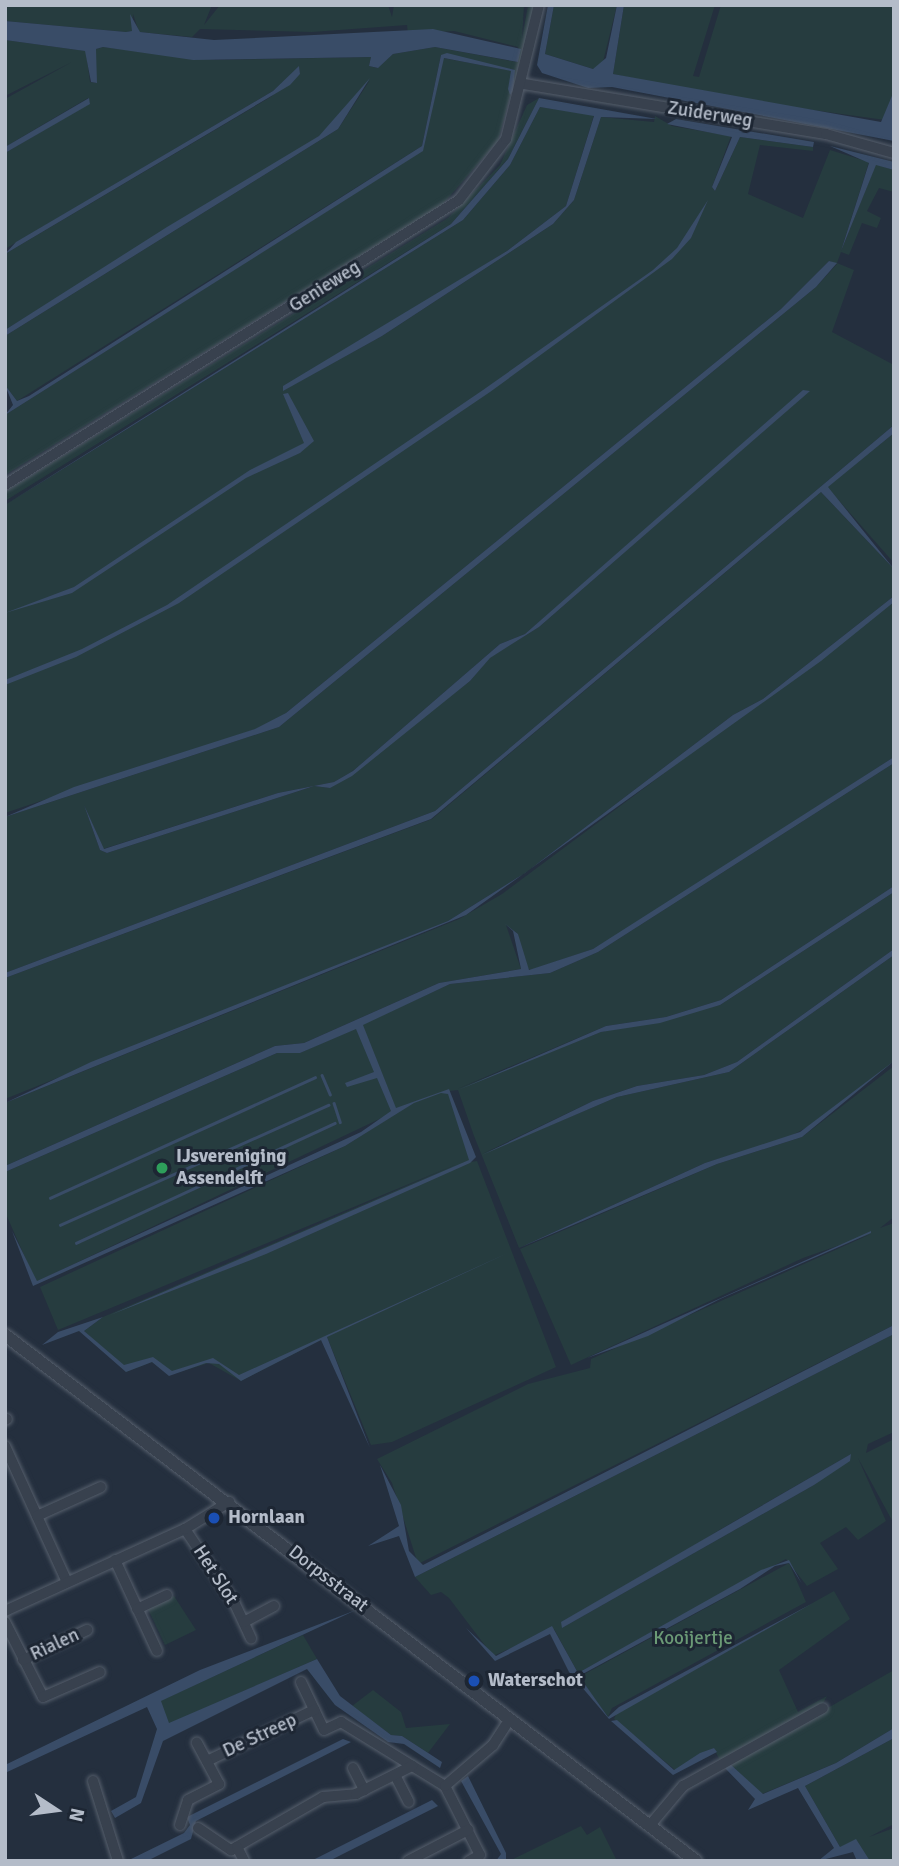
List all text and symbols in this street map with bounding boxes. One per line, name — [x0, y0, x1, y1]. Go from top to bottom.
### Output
street label: Zuiderweg — [666, 97, 754, 133]
street label: Genieweg — [285, 256, 365, 318]
place label: IJsvereniging Assendelft — [176, 1146, 286, 1190]
marker: IJsvereniging Assendelft — [154, 1160, 170, 1176]
place label: Hornlaan — [228, 1507, 305, 1529]
marker: Hornlaan — [206, 1510, 222, 1526]
street label: Het Slot — [188, 1541, 242, 1609]
street label: Dorpsstraat — [284, 1541, 372, 1617]
street label: Rialen — [27, 1624, 83, 1666]
park label: Kooijertje — [653, 1628, 733, 1650]
place label: Waterschot — [488, 1670, 583, 1692]
marker: Waterschot — [466, 1673, 482, 1689]
street label: De Streep — [219, 1709, 301, 1763]
north arrow — [21, 1775, 91, 1845]
text: N — [63, 1806, 90, 1824]

